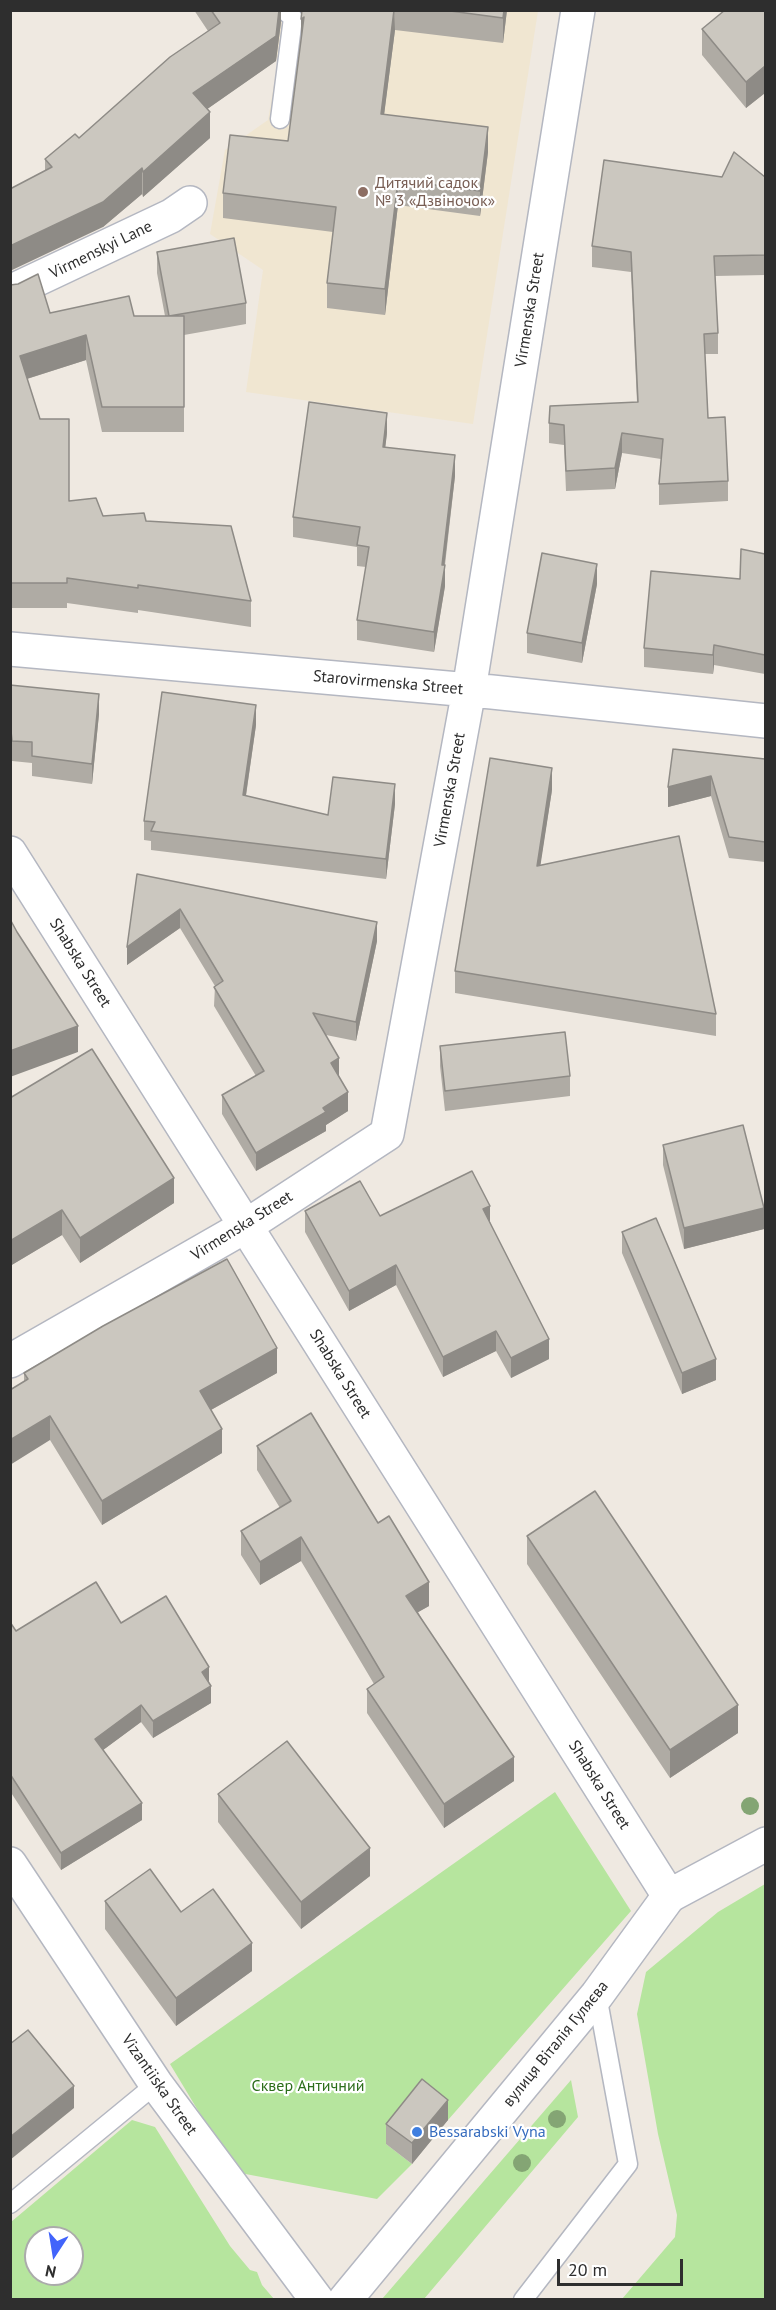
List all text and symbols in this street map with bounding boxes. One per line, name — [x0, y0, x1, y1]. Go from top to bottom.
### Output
place label: Дитячий садок № 3 «Дзвіночок» — [375, 173, 495, 211]
marker: Дитячий садок № 3 «Дзвіночок» — [356, 185, 370, 199]
street label: Virmenskyi Lane — [47, 217, 155, 283]
street label: Virmenska Street — [511, 251, 549, 369]
street label: Starovirmenska Street — [312, 667, 464, 699]
street label: Virmenska Street — [430, 731, 470, 849]
street label: Shabska Street — [45, 915, 115, 1011]
street label: Virmenska Street — [188, 1187, 296, 1265]
street label: Shabska Street — [305, 1326, 375, 1422]
street label: Shabska Street — [564, 1737, 634, 1833]
street label: вулиця Віталія Гуляєва — [499, 1977, 613, 2111]
street label: Vizantiiska Street — [117, 2031, 201, 2139]
park label: Сквер Античний — [252, 2076, 364, 2096]
place label: Bessarabski Vyna — [429, 2122, 546, 2142]
marker: Bessarabski Vyna — [410, 2125, 424, 2139]
north arrow — [24, 2226, 84, 2286]
scale bar — [560, 2247, 686, 2285]
text: 20 m — [568, 2258, 607, 2281]
text: N — [43, 2261, 58, 2283]

